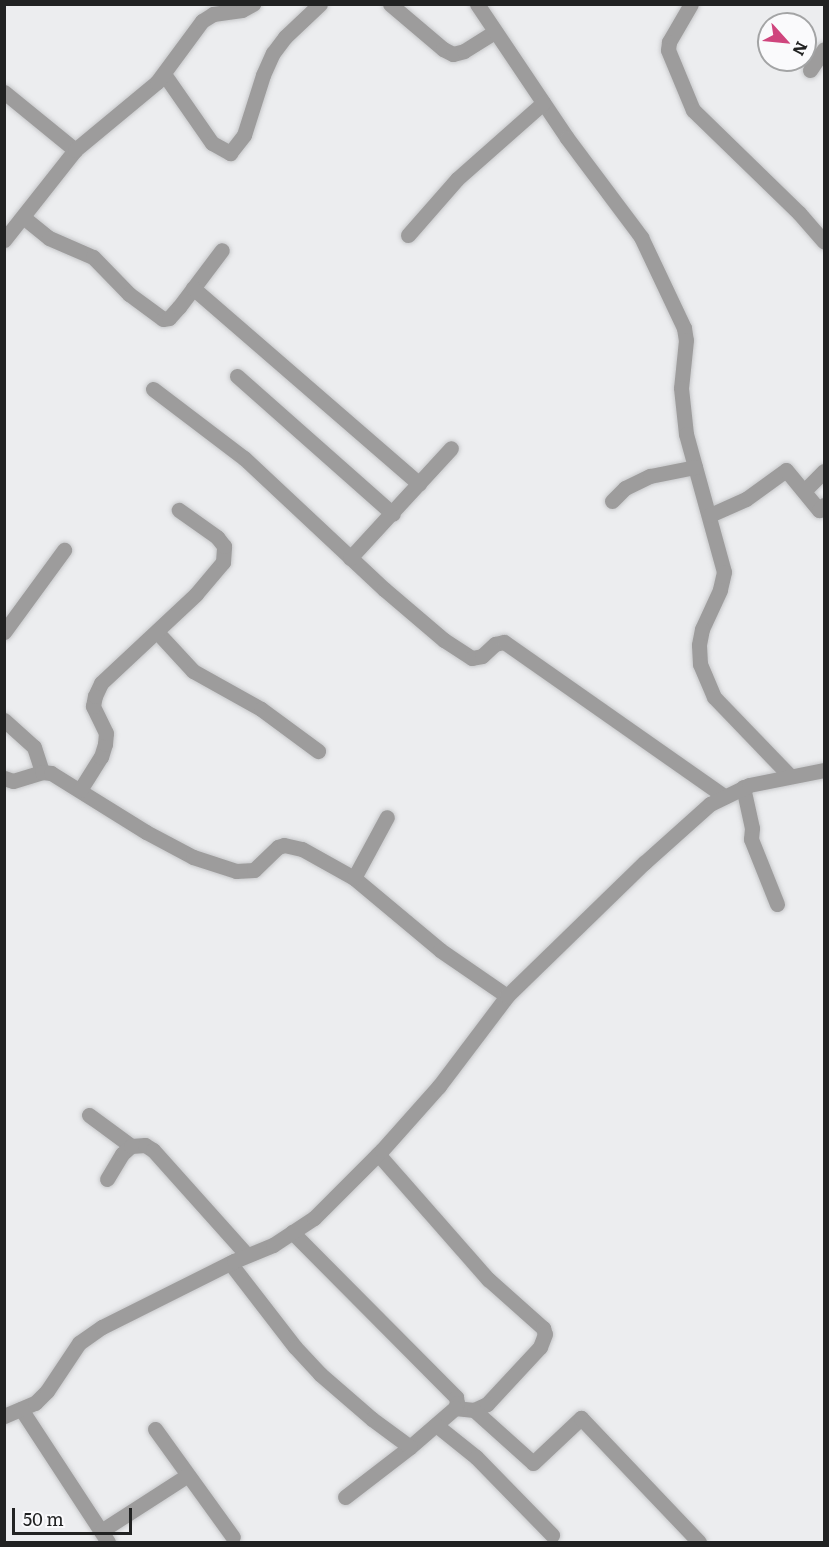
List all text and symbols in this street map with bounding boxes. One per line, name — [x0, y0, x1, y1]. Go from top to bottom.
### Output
north arrow — [757, 12, 817, 72]
text: N — [788, 38, 815, 61]
scale bar — [15, 1496, 135, 1534]
text: 50 m — [23, 1505, 64, 1532]

